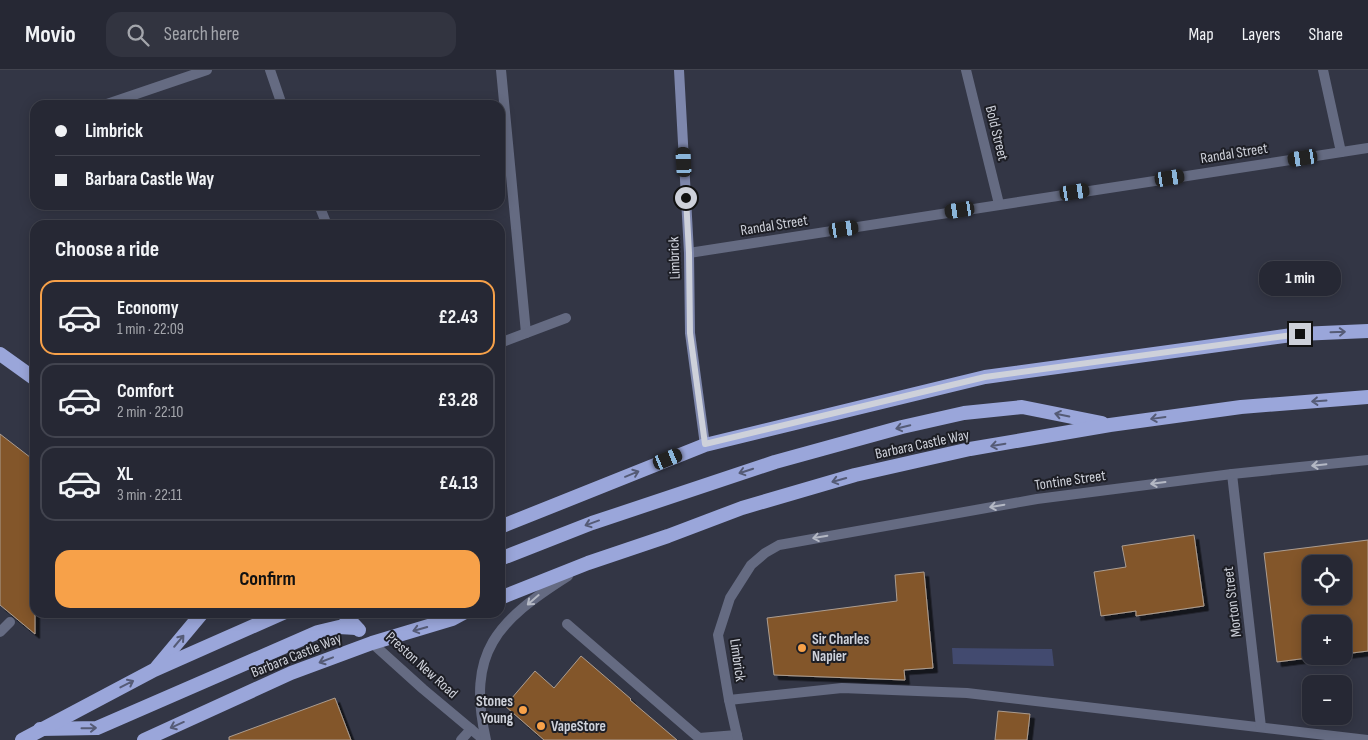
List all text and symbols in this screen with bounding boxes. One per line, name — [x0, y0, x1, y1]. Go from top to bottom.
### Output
search box — [106, 12, 456, 57]
text: Movio — [25, 20, 76, 49]
icon: search — [124, 21, 152, 49]
text: Search here — [164, 23, 239, 46]
text: Map — [1189, 24, 1214, 45]
text: Layers — [1242, 24, 1281, 45]
text: Share — [1309, 24, 1343, 45]
street label: Bold Street — [981, 104, 1013, 163]
text: Limbrick — [85, 120, 143, 143]
street label: Randal Street — [1199, 139, 1269, 168]
car — [675, 147, 692, 177]
car — [1287, 148, 1318, 168]
text: Barbara Castle Way — [85, 168, 214, 191]
car — [1154, 168, 1185, 188]
car — [1059, 182, 1090, 202]
route start — [675, 187, 697, 209]
car — [944, 200, 975, 220]
street label: Randal Street — [739, 211, 809, 240]
car — [828, 219, 859, 239]
text: Choose a ride — [55, 236, 159, 263]
street label: Limbrick — [664, 236, 685, 280]
callout: 1 min — [1259, 262, 1341, 296]
text: 1 min — [1285, 269, 1315, 288]
icon: car — [57, 295, 102, 340]
text: Economy — [117, 297, 179, 320]
text: £2.43 — [438, 306, 478, 329]
text: 1 min · 22:09 — [117, 320, 184, 339]
route end — [1289, 323, 1311, 345]
one-way arrow — [1330, 328, 1346, 337]
icon: car — [57, 378, 102, 423]
text: Comfort — [117, 380, 174, 403]
text: £3.28 — [438, 389, 478, 412]
one-way arrow — [1312, 396, 1328, 405]
text: 2 min · 22:10 — [117, 403, 183, 422]
one-way arrow — [1055, 410, 1071, 419]
one-way arrow — [1150, 413, 1166, 423]
one-way arrow — [895, 423, 911, 432]
street label: Barbara Castle Way — [873, 425, 971, 464]
one-way arrow — [990, 440, 1006, 450]
car — [651, 446, 684, 472]
one-way arrow — [1312, 460, 1328, 470]
icon: car — [57, 461, 102, 506]
text: XL — [117, 463, 133, 486]
one-way arrow — [739, 466, 755, 476]
street label: Tontine Street — [1033, 466, 1107, 495]
one-way arrow — [623, 469, 639, 478]
text: £4.13 — [439, 472, 478, 495]
one-way arrow — [831, 475, 847, 485]
one-way arrow — [1150, 479, 1166, 489]
text: 3 min · 22:11 — [117, 486, 182, 505]
one-way arrow — [990, 502, 1006, 512]
one-way arrow — [585, 519, 601, 528]
one-way arrow — [812, 533, 828, 543]
button: Confirm — [55, 550, 480, 608]
map controls — [1302, 555, 1352, 725]
button: locate — [1302, 555, 1352, 605]
street label: Morton Street — [1219, 565, 1246, 638]
one-way arrow — [527, 594, 540, 605]
button: + — [1302, 615, 1352, 665]
one-way arrow — [412, 624, 428, 634]
street label: Preston New Road — [382, 628, 462, 703]
street label: Barbara Castle Way — [248, 629, 344, 682]
place label: Sir Charles Napier — [812, 630, 869, 666]
one-way arrow — [173, 635, 184, 648]
street label: Limbrick — [725, 637, 750, 683]
marker: Sir Charles Napier — [796, 642, 808, 654]
one-way arrow — [319, 656, 334, 665]
button: − — [1302, 675, 1352, 725]
one-way arrow — [119, 679, 134, 689]
place label: Stones Young — [476, 692, 514, 728]
marker: Stones Young — [517, 704, 529, 716]
place label: VapeStore — [551, 717, 606, 736]
one-way arrow — [170, 720, 185, 730]
marker: VapeStore — [535, 720, 547, 732]
one-way arrow — [80, 724, 96, 733]

